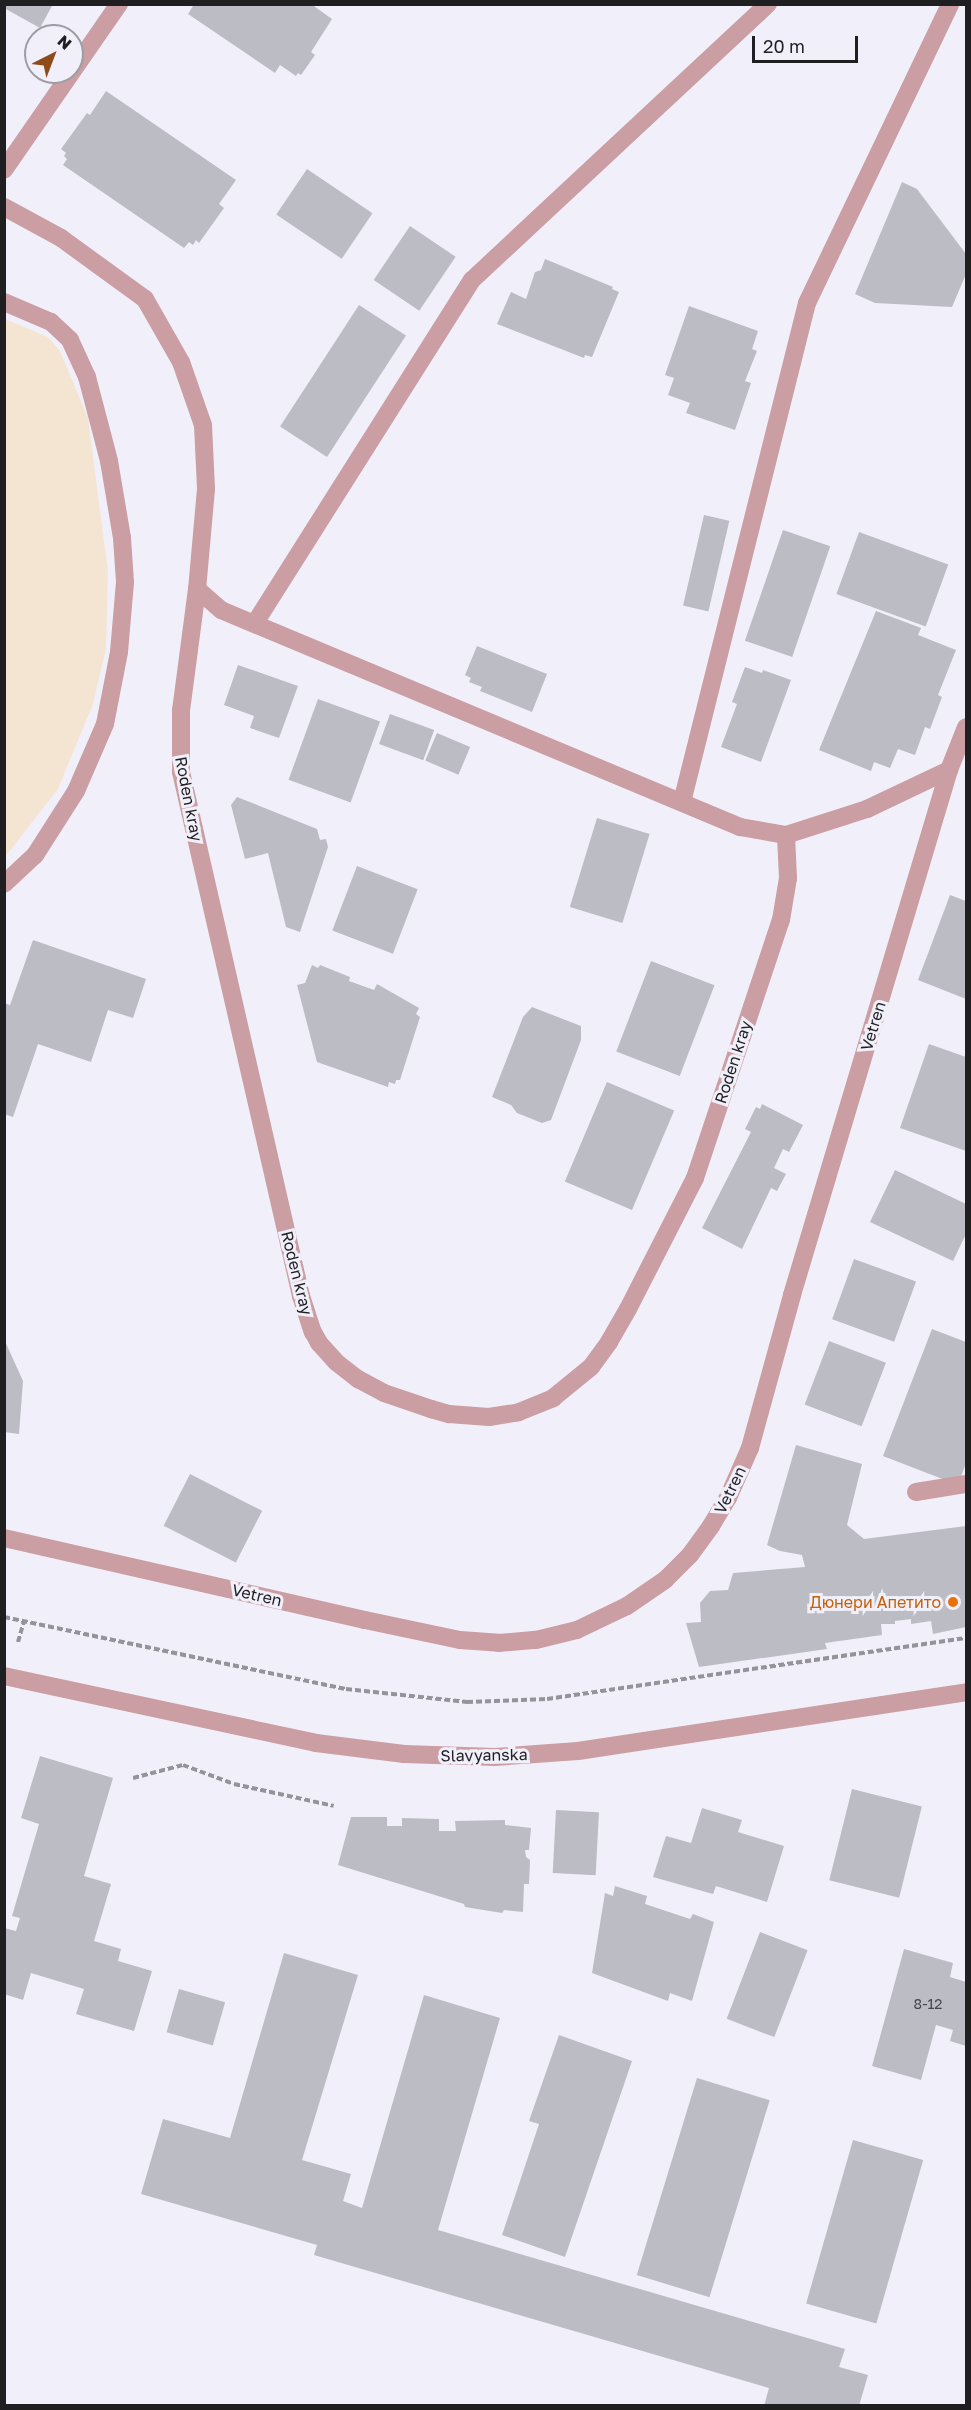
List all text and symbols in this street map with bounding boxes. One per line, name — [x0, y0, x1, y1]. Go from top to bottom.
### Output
north arrow — [24, 24, 84, 84]
scale bar — [755, 24, 862, 62]
text: N — [53, 31, 76, 54]
text: 20 m — [763, 35, 805, 57]
street label: Roden kray — [171, 755, 207, 843]
street label: Vetren — [856, 999, 890, 1053]
street label: Roden kray — [711, 1018, 755, 1106]
street label: Roden kray — [277, 1229, 317, 1317]
street label: Vetren — [710, 1463, 750, 1517]
street label: Vetren — [230, 1580, 284, 1610]
place label: Дюнери Апетито — [810, 1592, 941, 1612]
marker: Дюнери Апетито — [946, 1595, 960, 1609]
street label: Slavyanska — [440, 1745, 528, 1765]
house number: 8-12 — [914, 1996, 942, 2012]

